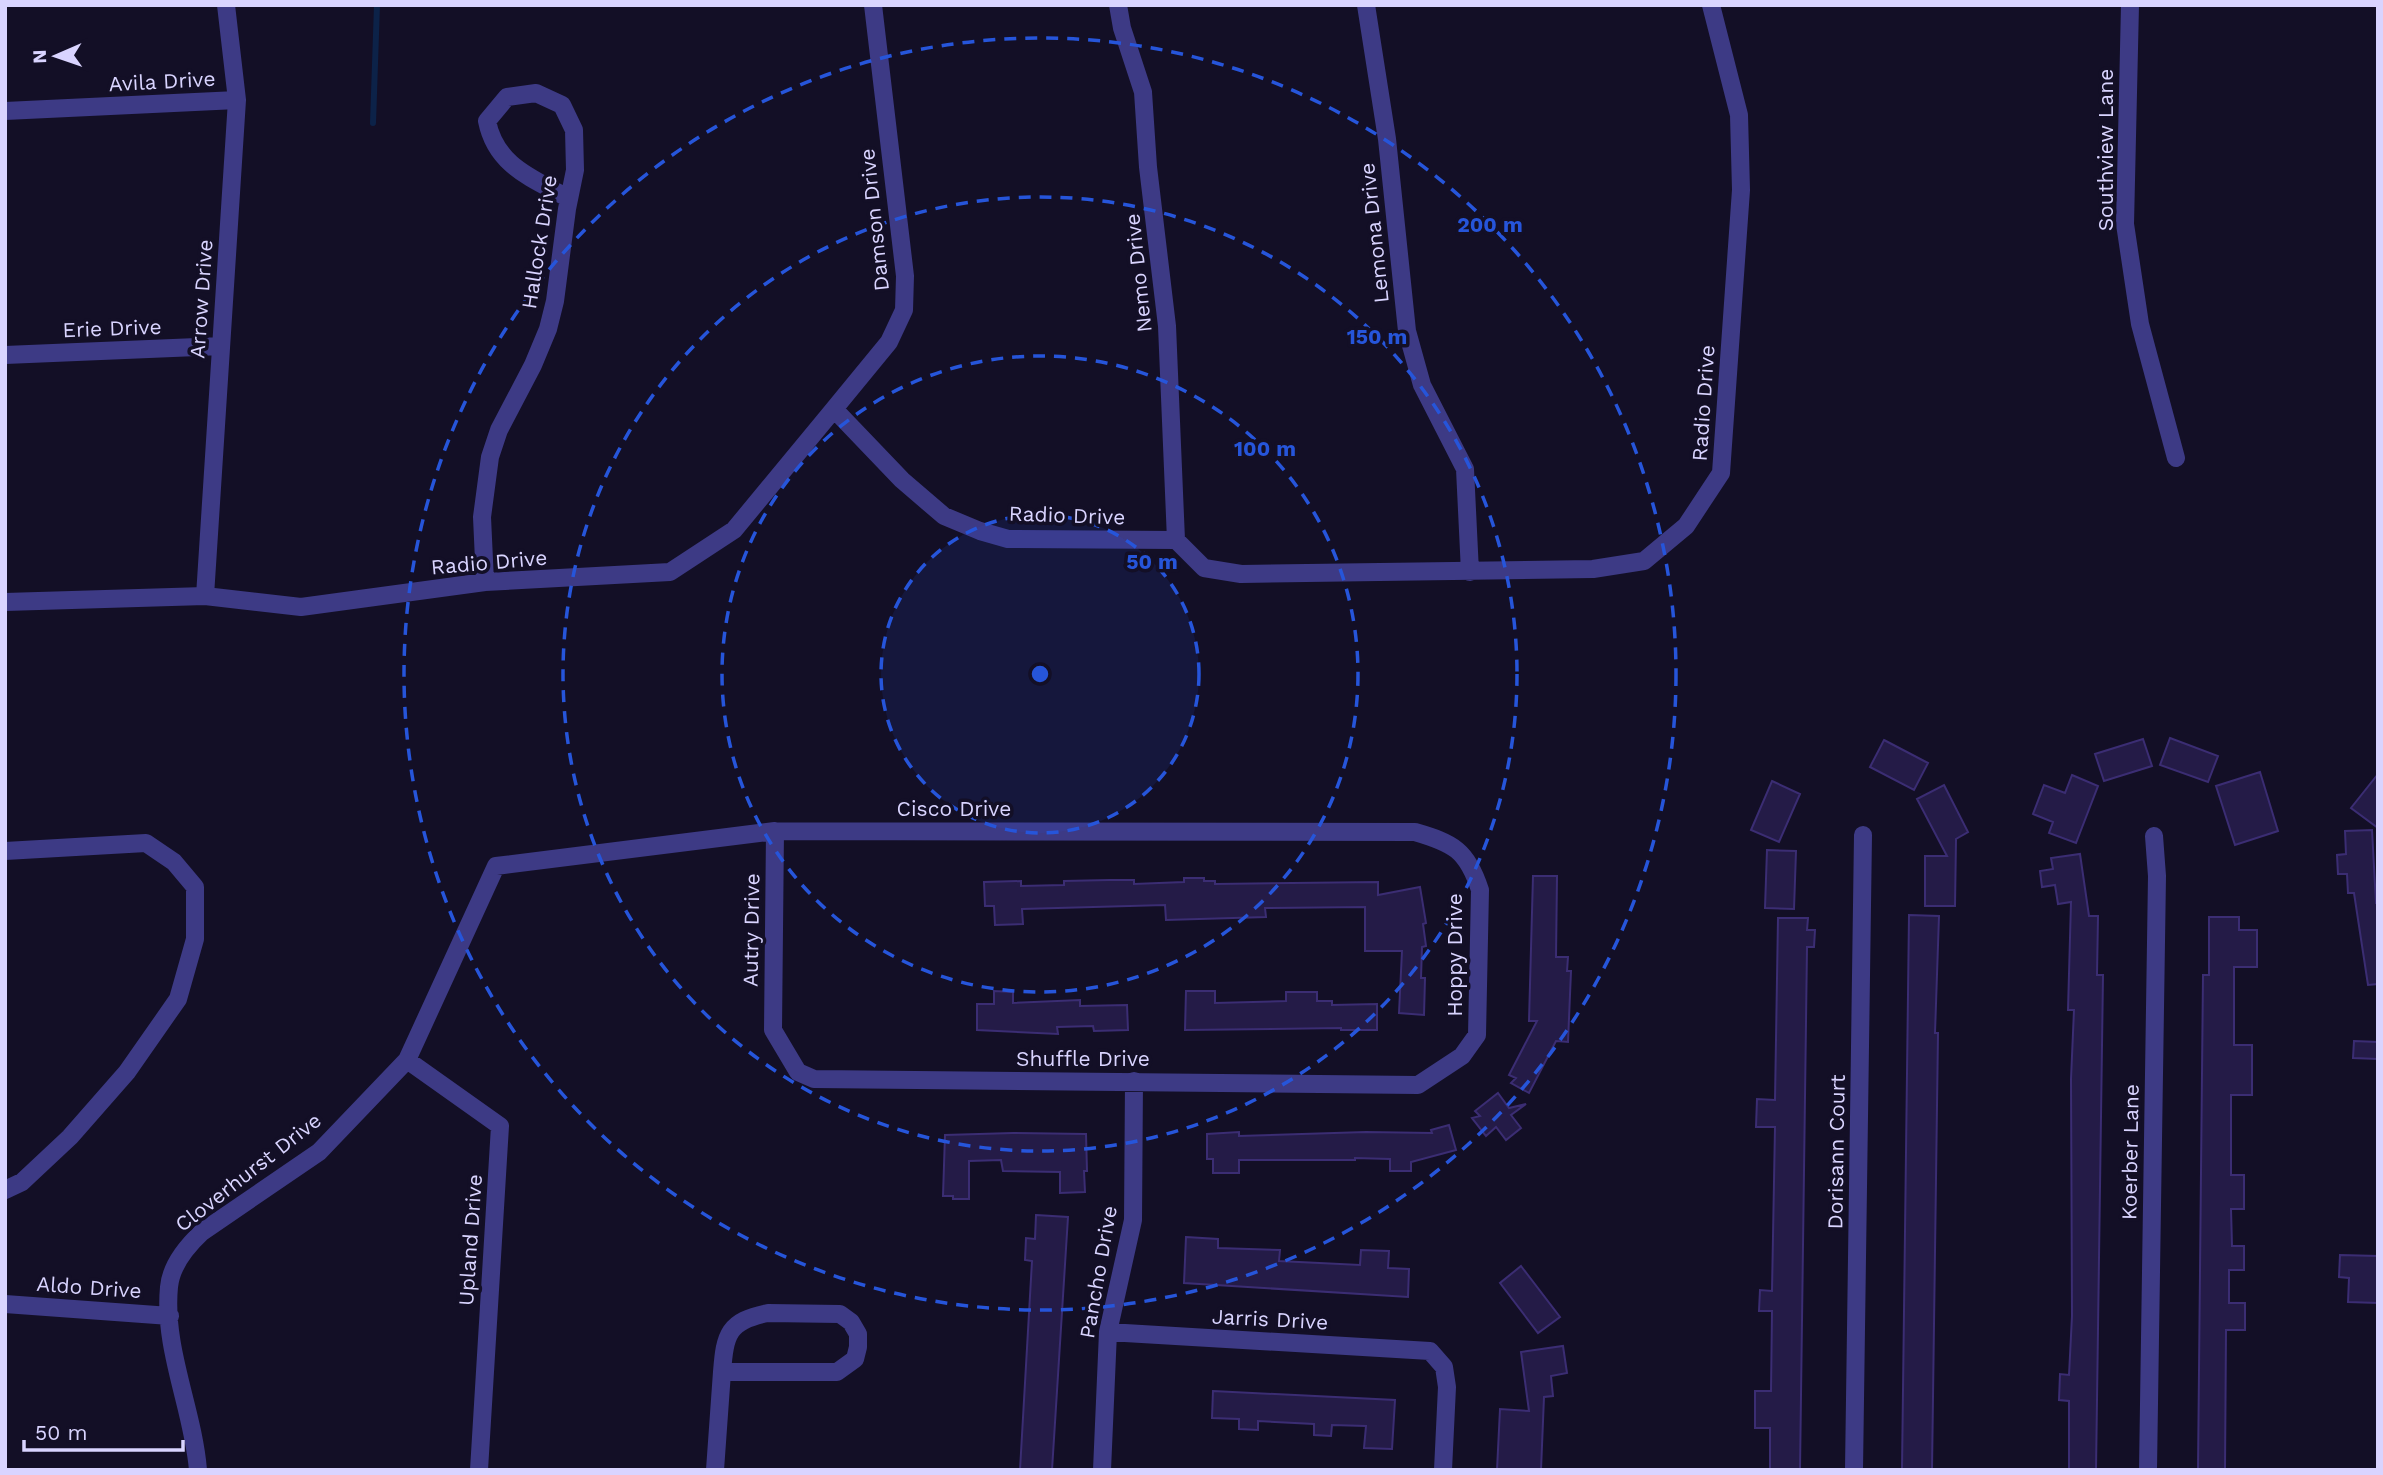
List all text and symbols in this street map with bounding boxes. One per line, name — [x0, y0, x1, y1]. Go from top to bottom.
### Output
north arrow — [21, 21, 91, 91]
text: N — [28, 49, 51, 64]
street label: Avila Drive — [108, 66, 216, 96]
street label: Southview Lane — [2093, 69, 2118, 231]
street label: Damson Drive — [854, 148, 894, 292]
street label: Lemona Drive — [1354, 162, 1394, 304]
street label: Hallock Drive — [516, 173, 562, 311]
street label: Nemo Drive — [1119, 212, 1157, 334]
text: 200 m — [1457, 212, 1523, 237]
street label: Arrow Drive — [184, 239, 218, 359]
street label: Erie Drive — [62, 314, 162, 342]
text: 150 m — [1347, 324, 1407, 349]
street label: Radio Drive — [1686, 344, 1720, 462]
text: 100 m — [1234, 436, 1296, 461]
street label: Radio Drive — [1008, 500, 1126, 530]
street label: Radio Drive — [430, 544, 548, 580]
text: 50 m — [1126, 549, 1178, 574]
centre of rings — [1028, 662, 1052, 686]
street label: Cisco Drive — [897, 796, 1011, 821]
street label: Autry Drive — [738, 873, 764, 987]
street label: Hoppy Drive — [1442, 893, 1467, 1017]
street label: Shuffle Drive — [1016, 1046, 1150, 1071]
street label: Dorisann Court — [1822, 1074, 1850, 1230]
street label: Koerber Lane — [2116, 1084, 2144, 1220]
street label: Cloverhurst Drive — [170, 1107, 326, 1237]
street label: Upland Drive — [453, 1173, 487, 1307]
street label: Pancho Drive — [1074, 1204, 1122, 1340]
street label: Aldo Drive — [36, 1271, 142, 1303]
street label: Jarris Drive — [1211, 1303, 1329, 1335]
scale bar — [24, 1408, 184, 1452]
text: 50 m — [35, 1420, 87, 1445]

